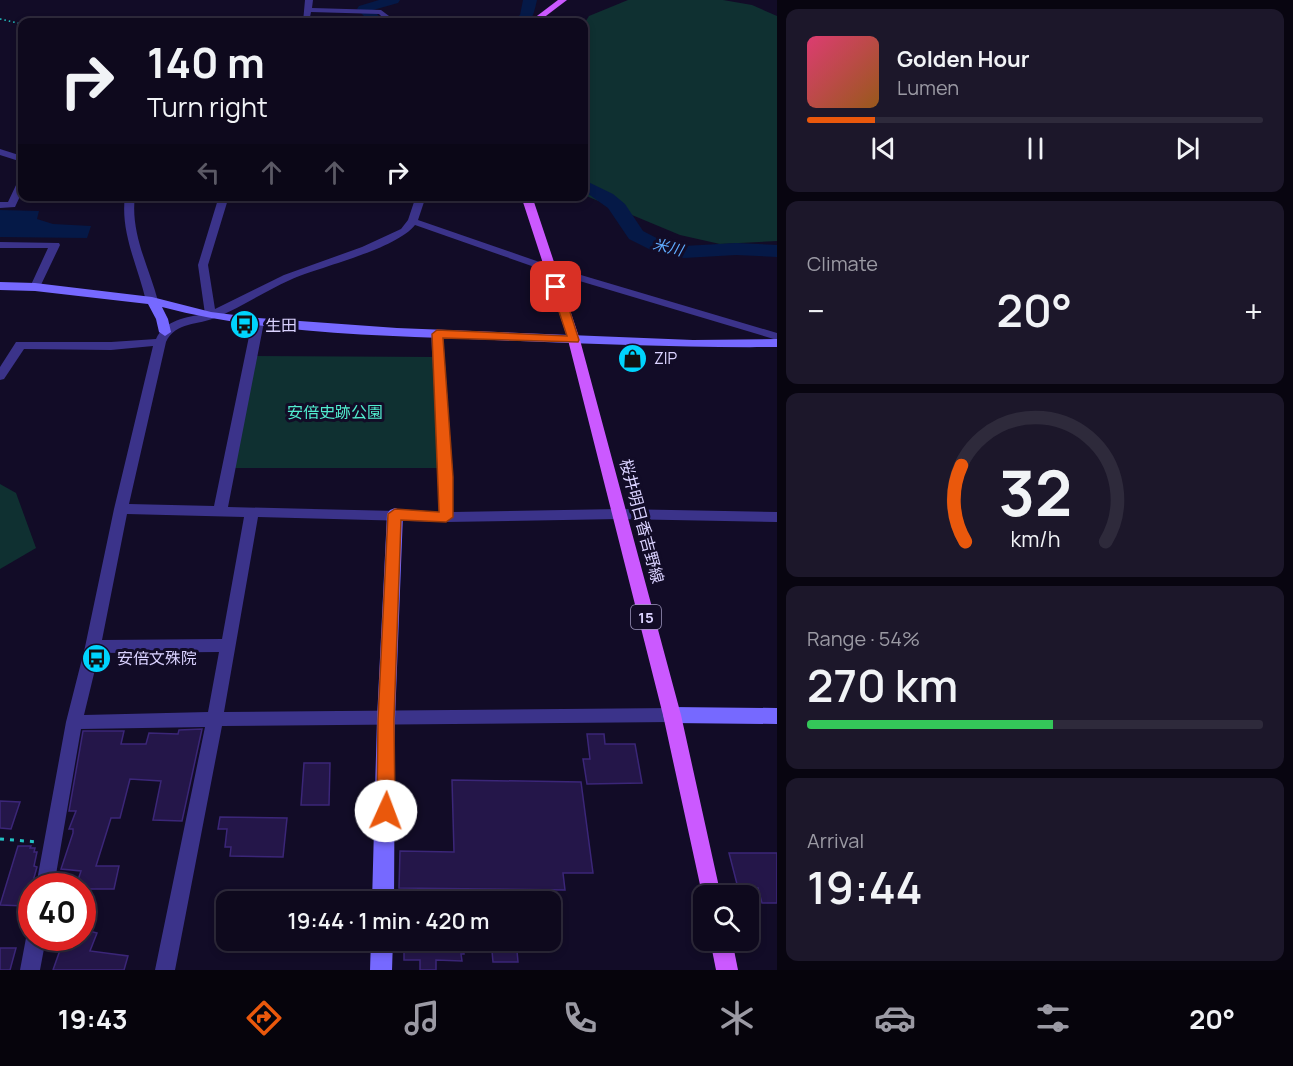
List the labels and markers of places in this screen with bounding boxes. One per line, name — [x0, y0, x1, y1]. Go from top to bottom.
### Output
pin — [530, 261, 581, 312]
bus stop icon: 生田 — [228, 309, 260, 341]
place label: 生田 — [265, 314, 297, 336]
shop icon: ZIP — [617, 342, 649, 374]
place label: ZIP — [654, 347, 678, 369]
bus stop icon: 安倍文殊院 — [80, 642, 112, 674]
place label: 安倍文殊院 — [117, 647, 197, 669]

